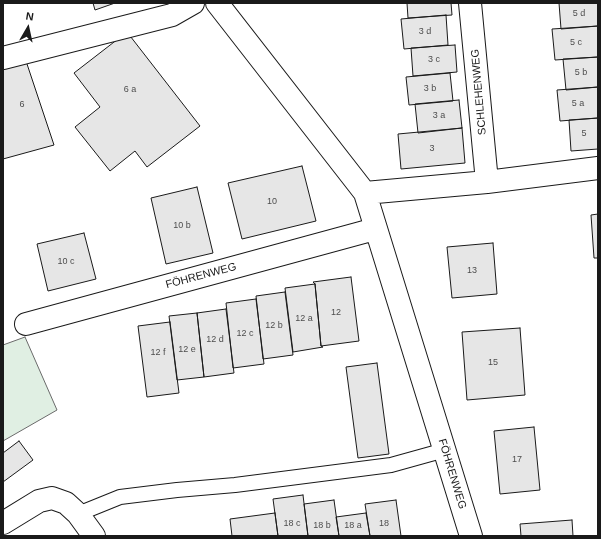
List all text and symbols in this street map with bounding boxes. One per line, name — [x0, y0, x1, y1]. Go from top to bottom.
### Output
north arrow — [8, 8, 48, 48]
house number: 5 d — [573, 9, 585, 19]
text: N — [25, 10, 35, 23]
house number: 3 d — [419, 27, 431, 37]
house number: 5 c — [570, 38, 582, 48]
street label: SCHLEHENWEG — [469, 48, 489, 136]
house number: 3 c — [428, 55, 440, 65]
house number: 5 b — [575, 68, 587, 78]
house number: 3 b — [424, 84, 436, 94]
house number: 6 a — [124, 85, 136, 95]
house number: 5 a — [572, 99, 584, 109]
house number: 6 — [19, 100, 25, 110]
house number: 3 a — [433, 111, 445, 121]
house number: 5 — [581, 129, 587, 139]
house number: 3 — [429, 144, 435, 154]
house number: 10 — [267, 197, 277, 207]
house number: 10 b — [173, 221, 191, 231]
house number: 10 c — [57, 257, 75, 267]
street label: FÖHRENWEG — [164, 260, 238, 292]
house number: 13 — [467, 266, 477, 276]
house number: 12 — [331, 308, 341, 318]
house number: 12 a — [295, 314, 313, 324]
house number: 12 b — [265, 321, 283, 331]
house number: 12 c — [236, 329, 254, 339]
house number: 12 d — [206, 335, 224, 345]
house number: 12 e — [178, 345, 196, 355]
house number: 12 f — [150, 348, 166, 358]
house number: 15 — [488, 358, 498, 368]
street label: FÖHRENWEG — [435, 437, 469, 511]
house number: 17 — [512, 455, 522, 465]
house number: 18 c — [283, 519, 301, 529]
house number: 18 — [379, 519, 389, 529]
house number: 18 b — [313, 521, 331, 531]
house number: 18 a — [344, 521, 362, 531]

